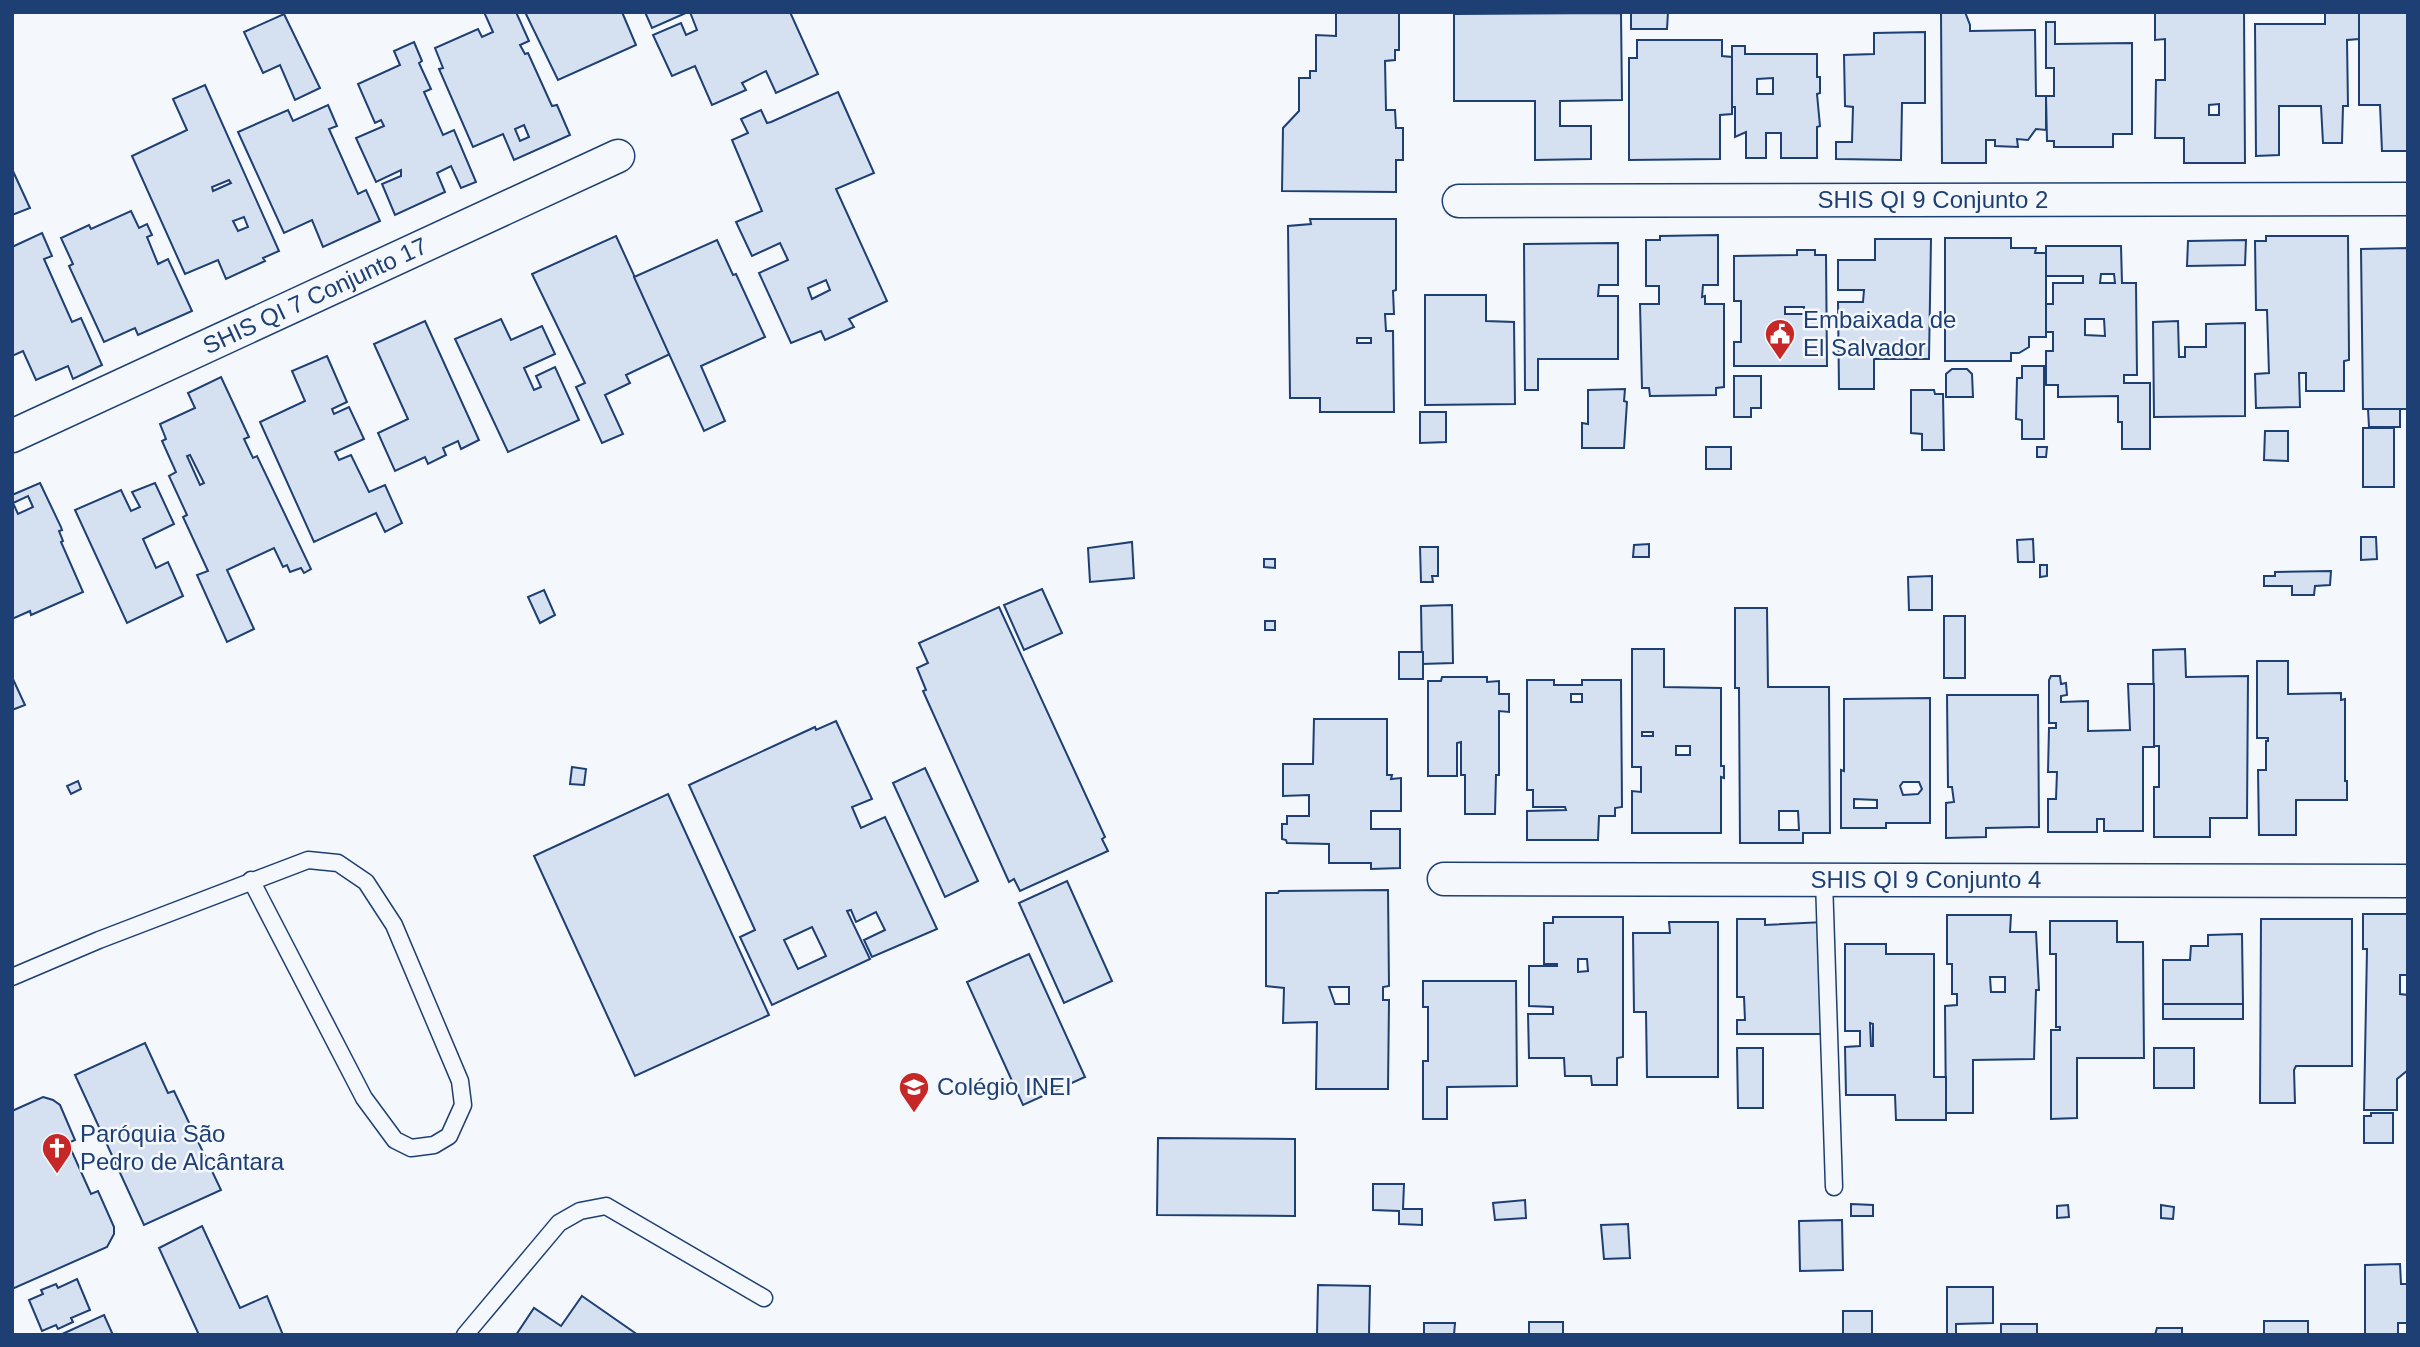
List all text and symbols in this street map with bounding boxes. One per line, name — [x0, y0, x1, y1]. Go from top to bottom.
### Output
street label: SHIS QI 9 Conjunto 2 — [1818, 186, 2048, 213]
street label: SHIS QI 7 Conjunto 17 — [198, 232, 431, 359]
place label: Embaixada de El Salvador — [1803, 306, 1956, 361]
public building icon: Embaixada de El Salvador — [1763, 317, 1797, 361]
street label: SHIS QI 9 Conjunto 4 — [1811, 866, 2041, 893]
school or university icon: Colégio INEI — [897, 1070, 931, 1114]
place label: Colégio INEI — [937, 1073, 1072, 1100]
place label: Paróquia São Pedro de Alcântara — [80, 1120, 285, 1175]
church icon: Paróquia São Pedro de Alcântara — [40, 1131, 74, 1175]

